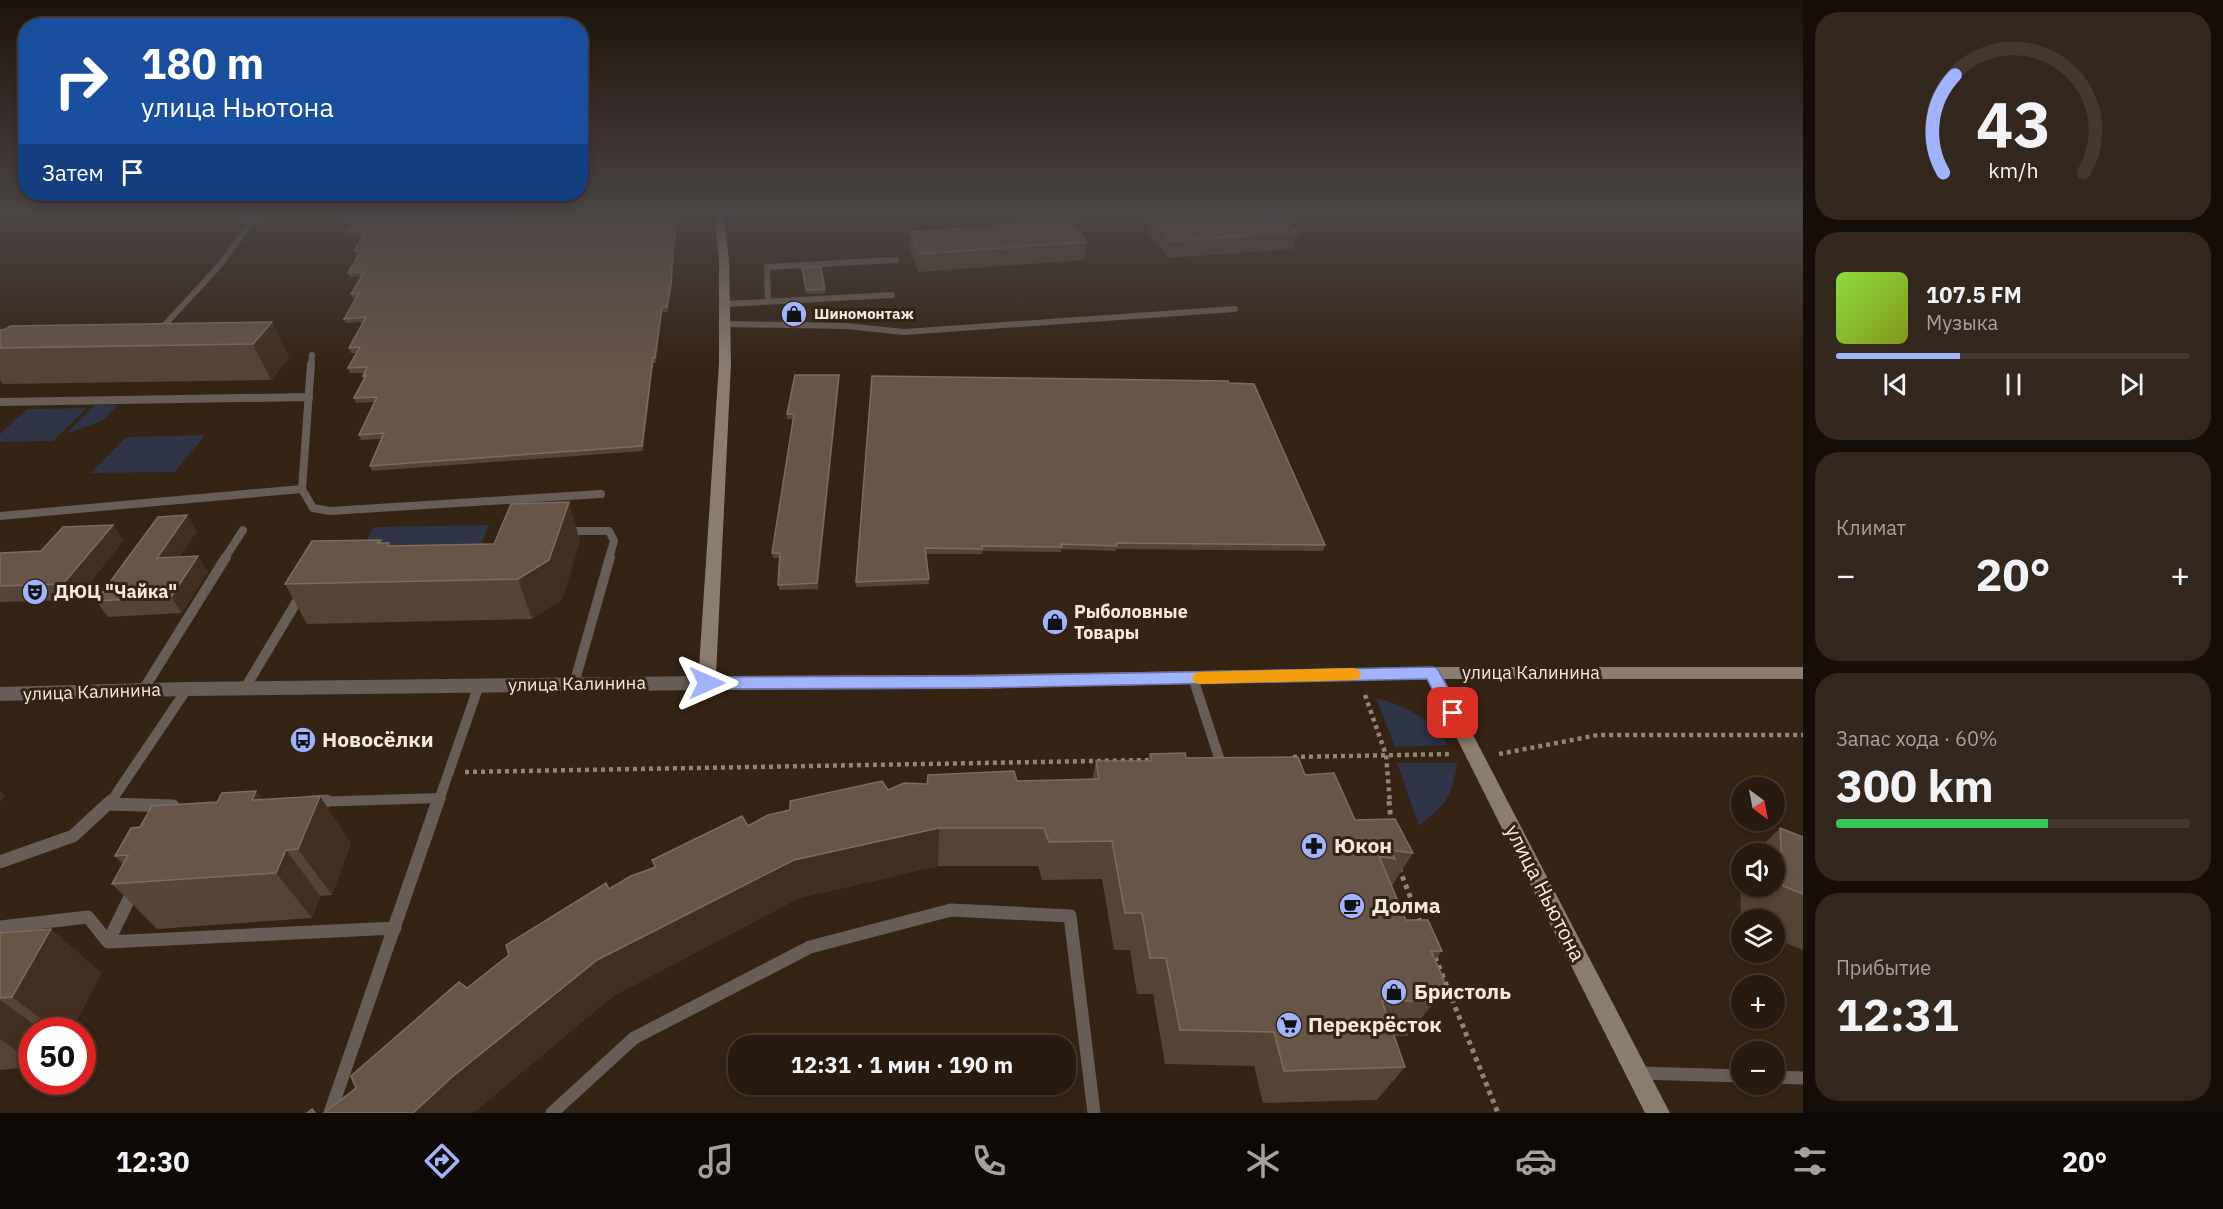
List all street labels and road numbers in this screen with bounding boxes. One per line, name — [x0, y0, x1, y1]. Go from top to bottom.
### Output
street label: улица Калинина — [1462, 661, 1600, 684]
street label: улица Калинина — [508, 671, 646, 696]
street label: улица Калинина — [23, 678, 162, 705]
street label: улица Ньютона — [1499, 819, 1592, 966]

